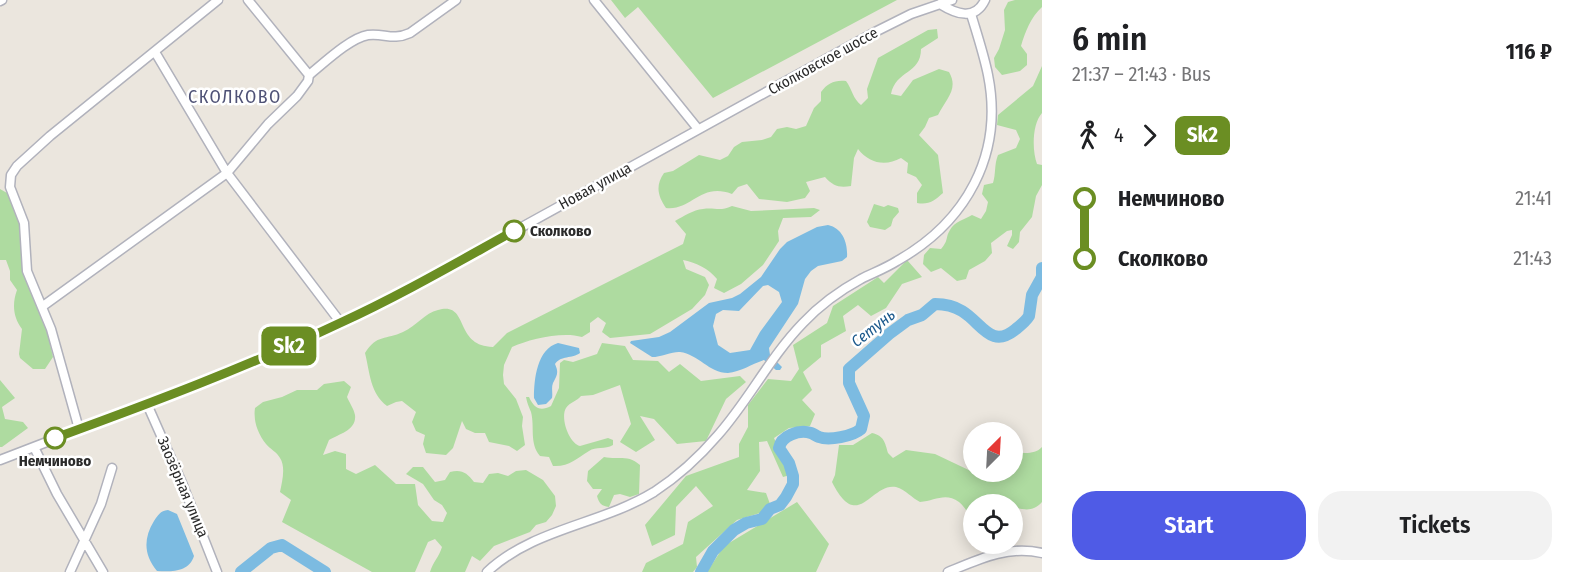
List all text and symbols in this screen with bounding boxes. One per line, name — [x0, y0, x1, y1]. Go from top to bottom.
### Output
text: 6 min — [1072, 19, 1147, 59]
street label: Сколковское шоссе — [765, 23, 881, 99]
text: 116 ₽ — [1506, 38, 1552, 65]
text: 21:37 – 21:43 · Bus — [1072, 62, 1211, 86]
district label: СКОЛКОВО — [188, 86, 282, 108]
icon: walk — [1072, 119, 1105, 152]
icon: forward — [1133, 119, 1166, 152]
text: Sk2 — [1187, 122, 1218, 148]
text: 4 — [1114, 123, 1124, 147]
street label: Новая улица — [556, 159, 634, 213]
text: Немчиново — [1118, 185, 1225, 212]
text: 21:41 — [1515, 186, 1552, 210]
marker: Сколково — [503, 220, 525, 242]
place label: Сколково — [530, 222, 591, 240]
text: Сколково — [1118, 245, 1208, 272]
text: 21:43 — [1513, 246, 1552, 270]
water label: Сетунь — [847, 305, 899, 351]
line badge: Sk2 — [254, 326, 324, 366]
text: Sk2 — [273, 333, 305, 359]
north arrow — [963, 422, 1023, 482]
map controls — [963, 422, 1023, 554]
marker: Немчиново — [44, 427, 66, 449]
street label: Заозёрная улица — [154, 434, 212, 540]
place label: Немчиново — [19, 452, 91, 470]
button: Start — [1072, 491, 1306, 560]
button: Tickets — [1318, 491, 1552, 560]
button: locate — [963, 494, 1023, 554]

